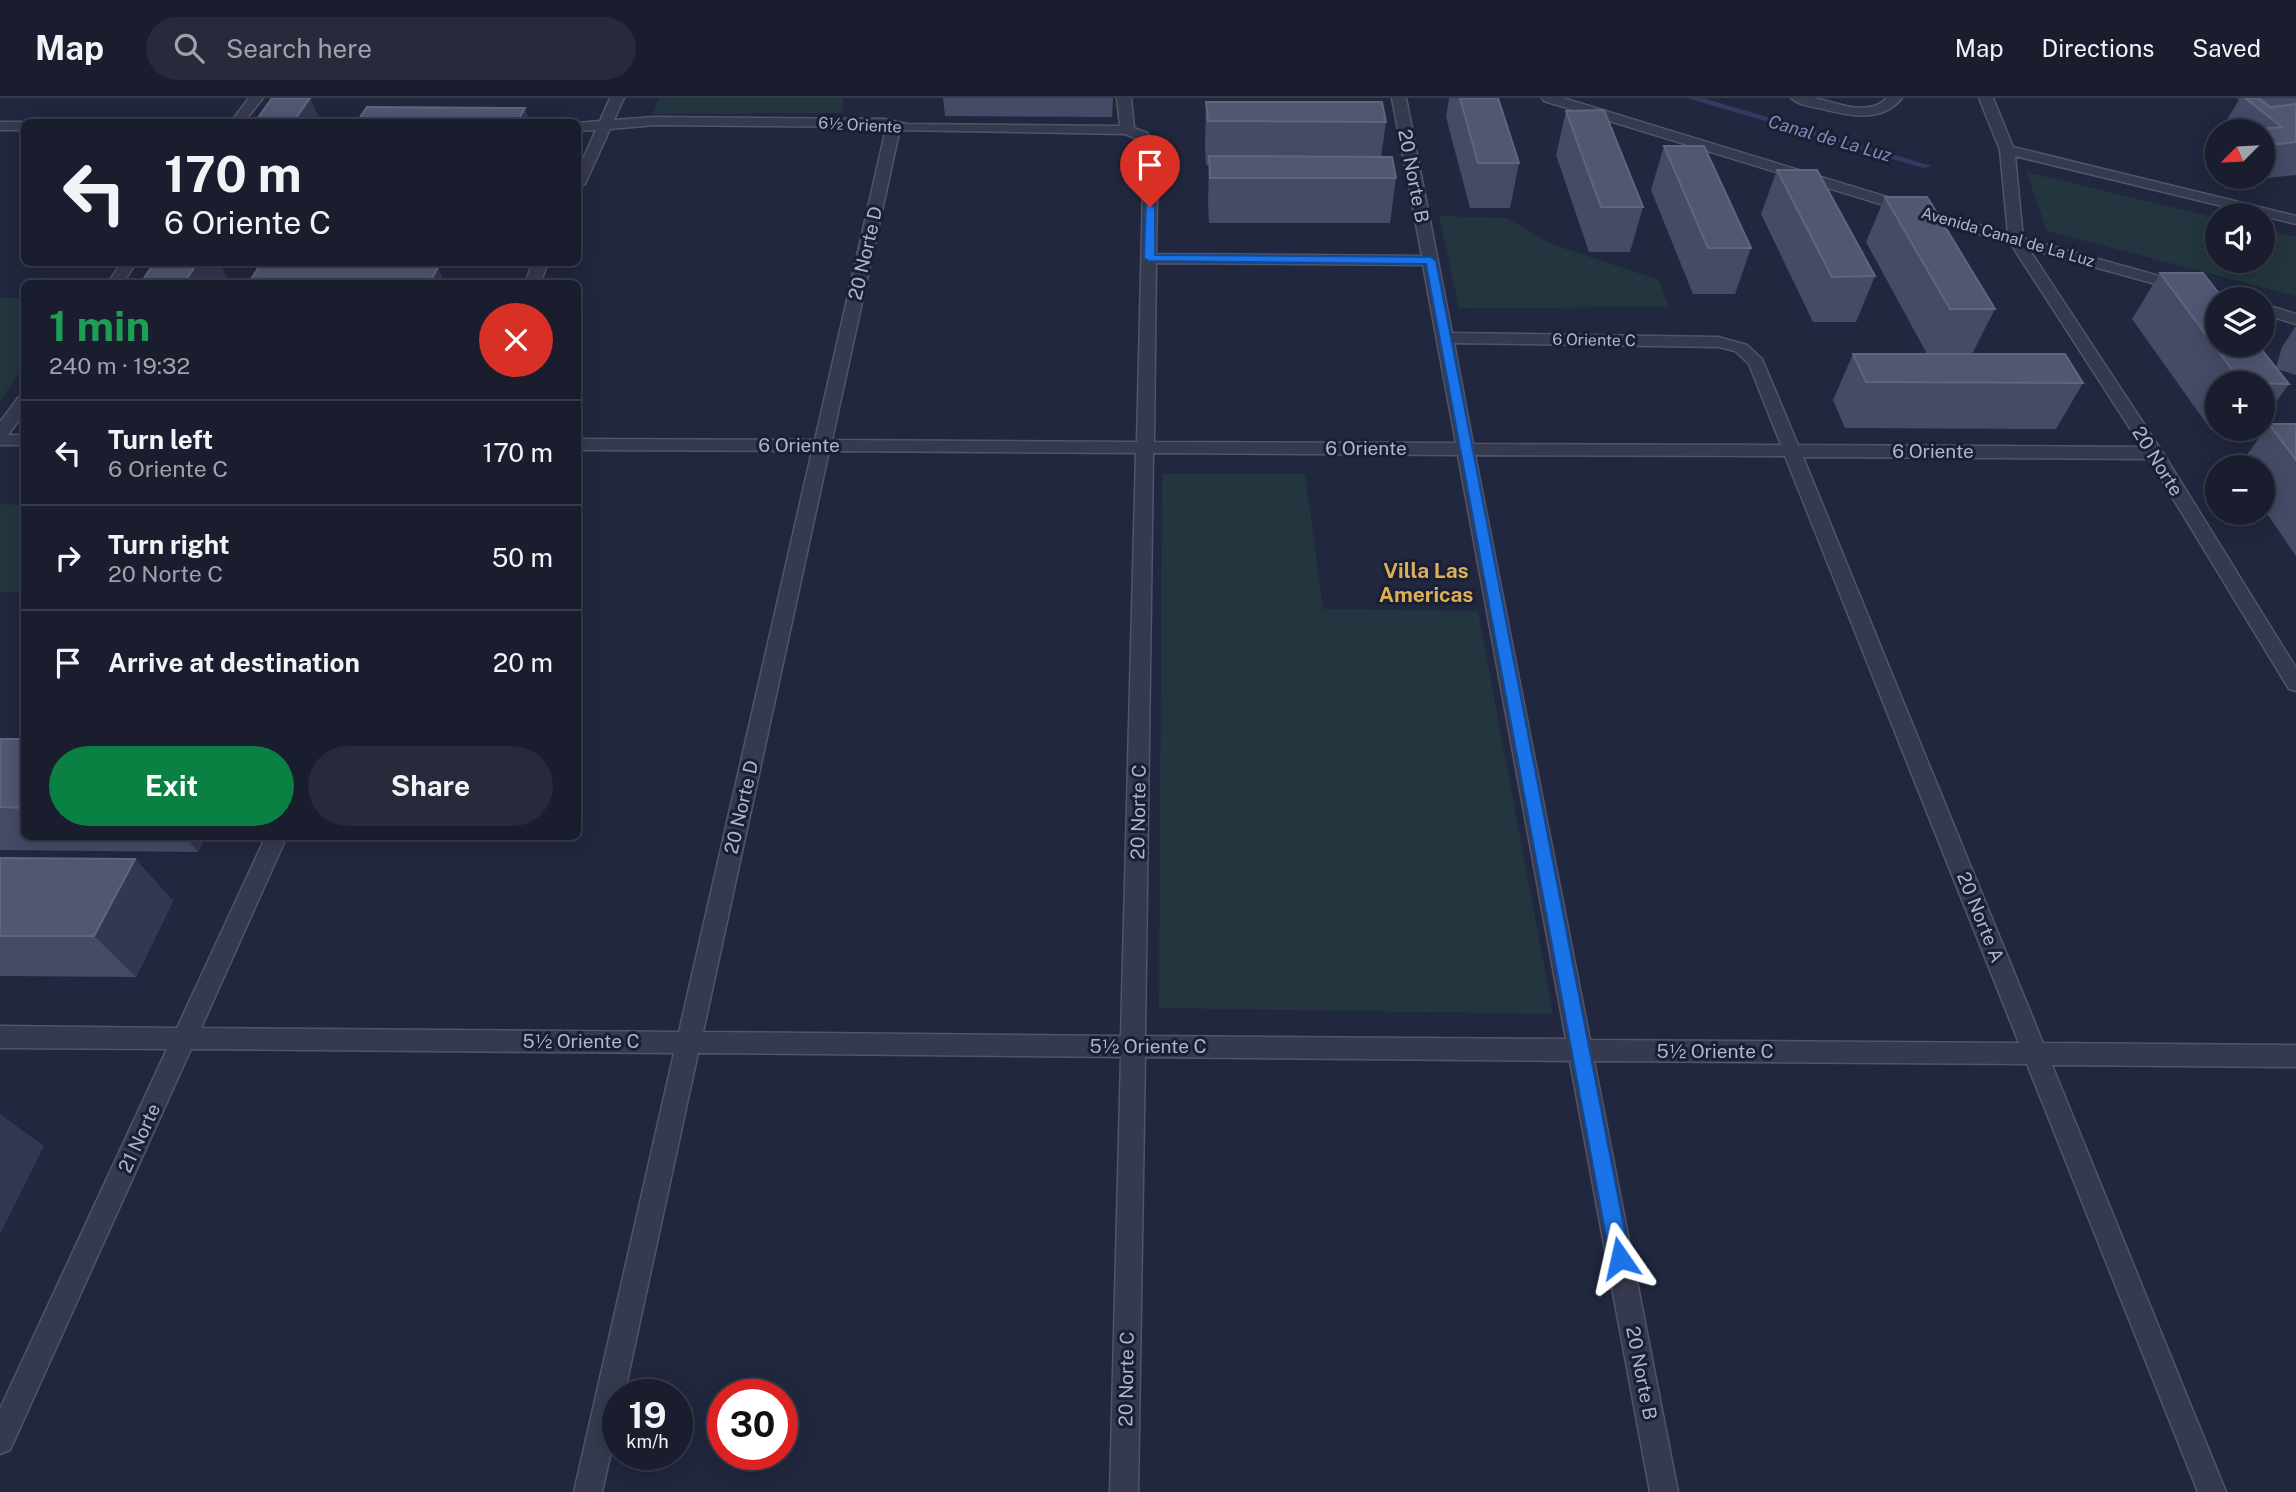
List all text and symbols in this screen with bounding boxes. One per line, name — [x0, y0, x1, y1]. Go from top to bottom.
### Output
search box — [146, 17, 636, 80]
text: Map — [35, 29, 104, 67]
icon: search — [170, 29, 208, 67]
text: Search here — [226, 33, 372, 64]
text: Map — [1955, 34, 2004, 62]
text: Directions — [2042, 34, 2154, 62]
text: Saved — [2192, 34, 2261, 62]
water label: Canal de La Luz — [1766, 110, 1895, 166]
street label: 6½ Oriente — [818, 113, 902, 137]
north arrow — [2205, 119, 2275, 189]
map controls — [2205, 119, 2275, 525]
street label: 20 Norte B — [1394, 127, 1434, 225]
pin — [1120, 135, 1180, 207]
text: 170 m — [164, 145, 302, 203]
icon: arrive — [1131, 146, 1169, 184]
icon: left — [49, 147, 140, 238]
street label: Avenida Canal de La Luz — [1919, 203, 2097, 271]
button: sound — [2205, 203, 2275, 273]
text: 6 Oriente C — [164, 204, 331, 241]
street label: 20 Norte D — [844, 204, 886, 302]
button: layers — [2205, 287, 2275, 357]
text: 1 min — [49, 301, 150, 350]
button: close — [479, 303, 553, 377]
street label: 6 Oriente C — [1552, 330, 1636, 350]
text: 240 m · 19:32 — [49, 352, 190, 379]
button: + — [2205, 371, 2275, 441]
street label: 20 Norte — [2128, 422, 2188, 500]
text: Turn left — [108, 424, 213, 455]
icon: left — [49, 434, 87, 472]
street label: 6 Oriente — [758, 434, 840, 456]
text: 170 m — [483, 437, 553, 468]
street label: 6 Oriente — [1325, 437, 1407, 459]
street label: 6 Oriente — [1892, 440, 1974, 462]
text: 6 Oriente C — [108, 455, 228, 482]
button: − — [2205, 455, 2275, 525]
text: Turn right — [108, 529, 230, 560]
icon: right — [49, 539, 87, 577]
text: 50 m — [492, 542, 553, 573]
district label: Villa Las Americas — [1379, 558, 1473, 607]
text: 20 Norte C — [108, 560, 223, 587]
icon: arrive — [49, 644, 87, 682]
text: Arrive at destination — [108, 647, 360, 678]
text: 20 m — [493, 647, 553, 678]
button: Exit — [49, 746, 294, 826]
button: Share — [308, 746, 553, 826]
street label: 20 Norte D — [720, 758, 762, 856]
street label: 20 Norte C — [1126, 764, 1150, 860]
street label: 20 Norte A — [1953, 869, 2009, 965]
street label: 5½ Oriente C — [522, 1030, 640, 1052]
street label: 5½ Oriente C — [1089, 1035, 1207, 1057]
street label: 5½ Oriente C — [1656, 1040, 1774, 1062]
street label: 21 Norte — [113, 1100, 165, 1176]
position arrow — [1583, 1221, 1657, 1295]
street label: 20 Norte B — [1622, 1324, 1662, 1422]
street label: 20 Norte C — [1114, 1331, 1138, 1427]
speed limit sign: 30 — [707, 1379, 798, 1470]
text: 19 — [628, 1395, 667, 1436]
text: km/h — [626, 1431, 669, 1452]

